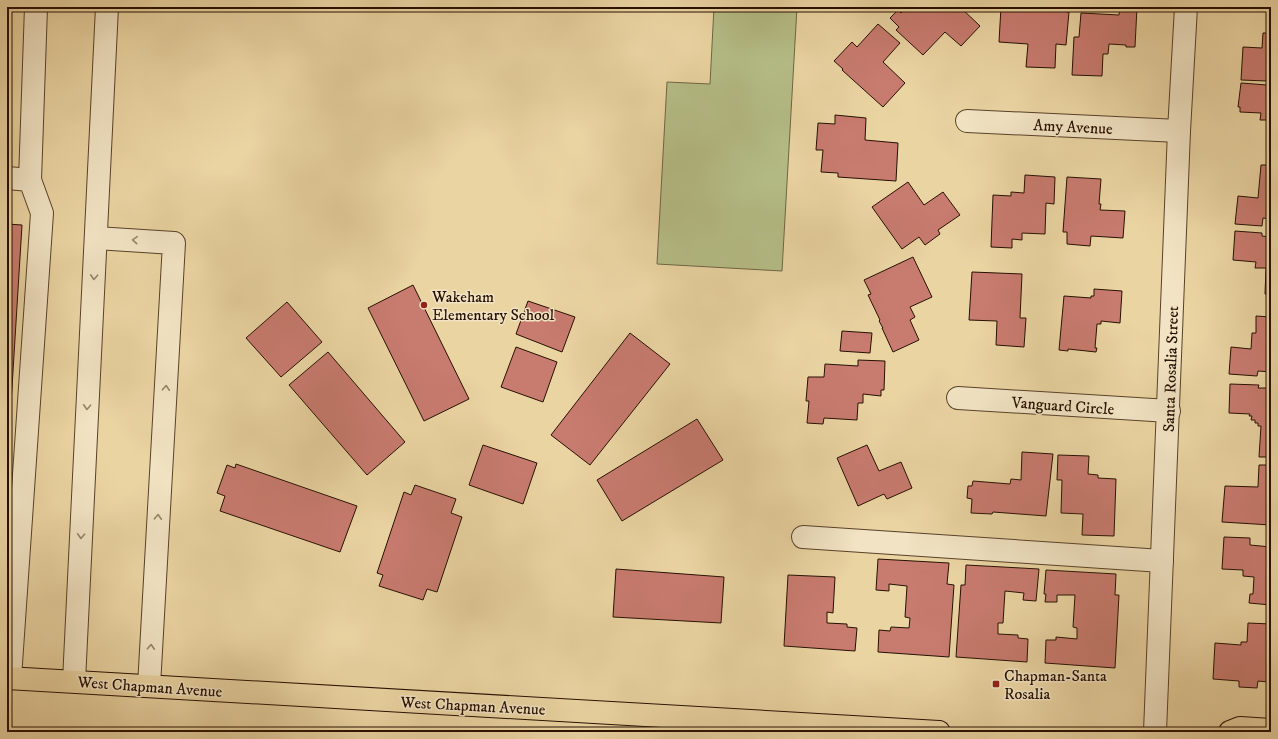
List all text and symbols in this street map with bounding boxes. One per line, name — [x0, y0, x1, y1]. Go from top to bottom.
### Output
street label: Amy Avenue — [1033, 115, 1113, 139]
one-way arrow — [132, 236, 138, 245]
one-way arrow — [89, 274, 98, 280]
place label: Wakeham Elementary School — [431, 287, 555, 325]
marker: Wakeham Elementary School — [419, 300, 429, 310]
street label: Santa Rosalia Street — [1159, 306, 1183, 433]
one-way arrow — [161, 385, 170, 391]
street label: Vanguard Circle — [1010, 392, 1115, 420]
one-way arrow — [83, 404, 91, 410]
one-way arrow — [154, 514, 163, 520]
one-way arrow — [76, 533, 85, 540]
one-way arrow — [147, 644, 156, 650]
place label: Chapman-Santa Rosalia — [1004, 666, 1107, 704]
street label: West Chapman Avenue — [76, 672, 223, 702]
marker: Chapman-Santa Rosalia — [991, 679, 1001, 689]
street label: West Chapman Avenue — [399, 692, 546, 720]

